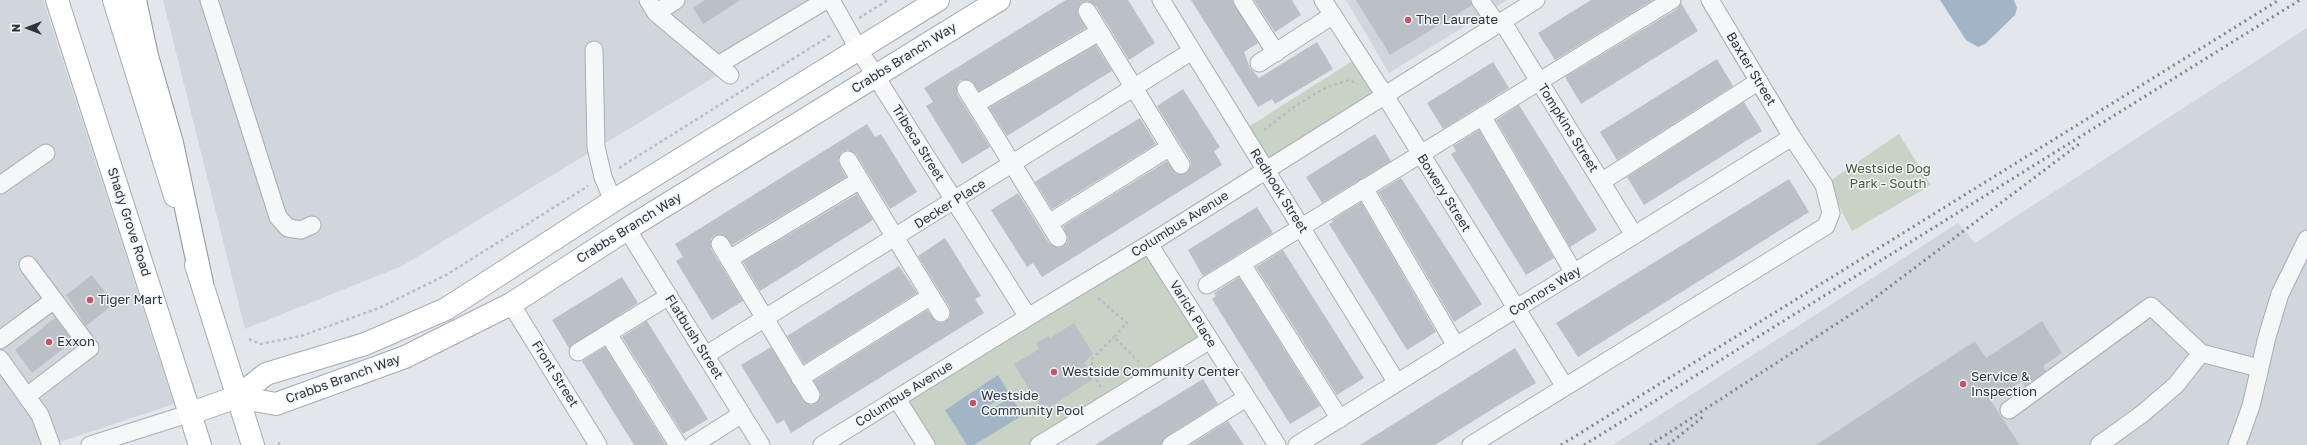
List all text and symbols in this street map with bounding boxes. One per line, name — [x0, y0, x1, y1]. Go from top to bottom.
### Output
north arrow — [8, 8, 48, 48]
place label: The Laureate — [1416, 12, 1498, 28]
marker: The Laureate — [1403, 15, 1413, 25]
street label: Crabbs Branch Way — [849, 19, 959, 97]
text: N — [9, 24, 22, 32]
street label: Baxter Street — [1723, 29, 1779, 109]
street label: Tompkins Street — [1534, 81, 1602, 175]
street label: Tribeca Street — [888, 102, 948, 184]
street label: Redhook Street — [1247, 146, 1311, 236]
street label: Bowery Street — [1414, 151, 1474, 235]
park label: Westside Dog Park - South — [1845, 161, 1931, 192]
street label: Shady Grove Road — [104, 166, 154, 278]
street label: Decker Place — [911, 176, 989, 232]
street label: Columbus Avenue — [1128, 188, 1232, 260]
street label: Crabbs Branch Way — [574, 189, 684, 267]
street label: Connors Way — [1506, 263, 1584, 319]
street label: Varick Place — [1166, 278, 1220, 350]
place label: Tiger Mart — [98, 292, 162, 308]
street label: Flatbush Street — [662, 292, 726, 382]
marker: Tiger Mart — [85, 295, 95, 305]
place label: Exxon — [57, 334, 95, 350]
marker: Exxon — [44, 337, 54, 347]
street label: Front Street — [528, 338, 582, 410]
street label: Crabbs Branch Way — [284, 351, 402, 407]
street label: Columbus Avenue — [852, 358, 956, 430]
place label: Westside Community Center — [1062, 364, 1240, 380]
marker: Westside Community Center — [1049, 367, 1059, 377]
place label: Service & Inspection — [1971, 369, 2037, 400]
marker: Service & Inspection — [1958, 379, 1968, 389]
place label: Westside Community Pool — [981, 388, 1084, 419]
marker: Westside Community Pool — [968, 398, 978, 408]

